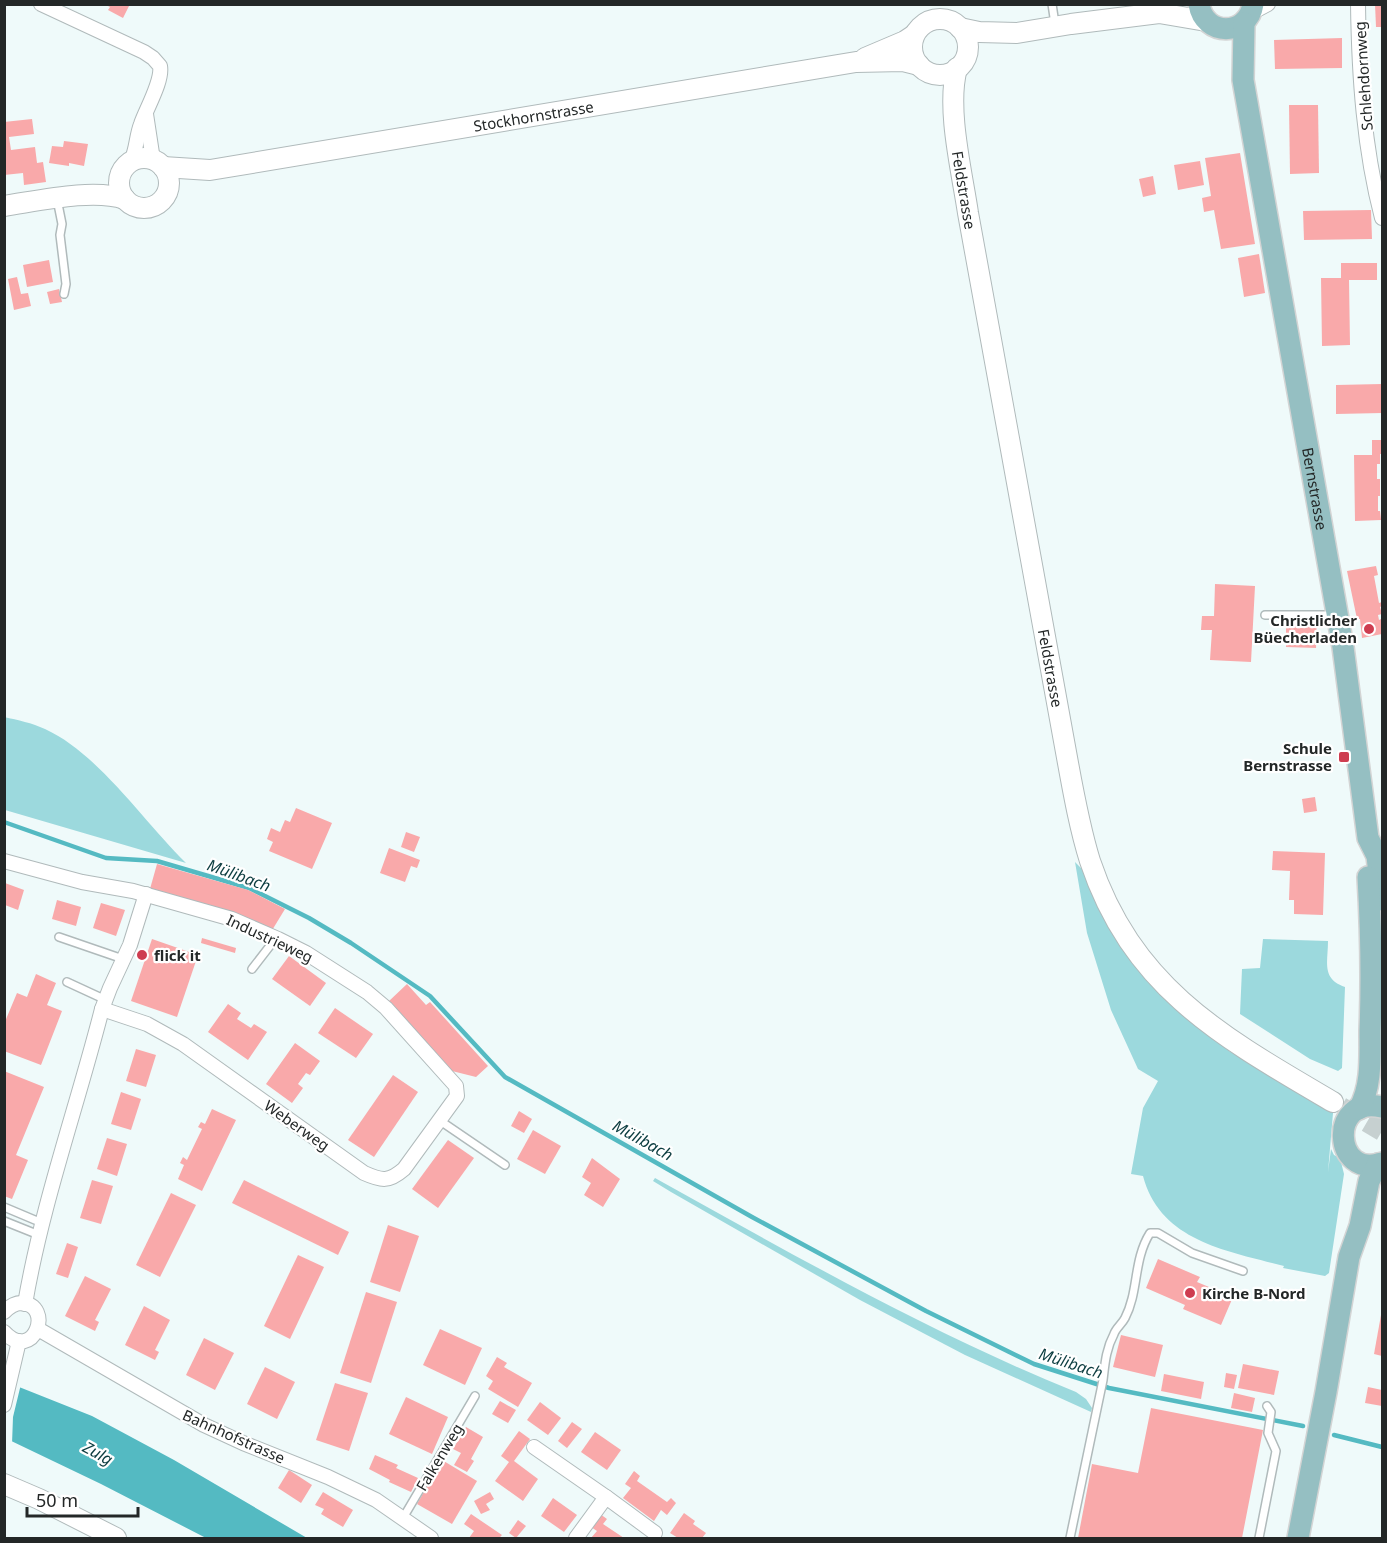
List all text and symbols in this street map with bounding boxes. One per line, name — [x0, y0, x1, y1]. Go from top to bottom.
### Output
street label: Schlehdornweg — [1349, 21, 1377, 131]
street label: Stockhornstrasse — [472, 96, 595, 136]
street label: Feldstrasse — [948, 150, 981, 231]
street label: Bernstrasse — [1298, 446, 1332, 532]
place label: Christlicher Büecherladen — [1254, 610, 1357, 647]
marker: Christlicher Büecherladen — [1362, 622, 1376, 636]
street label: Feldstrasse — [1034, 627, 1068, 709]
place label: Schule Bernstrasse — [1243, 738, 1332, 775]
marker: Schule Bernstrasse — [1337, 750, 1351, 764]
water label: Mülibach — [204, 853, 274, 897]
street label: Industrieweg — [224, 909, 316, 967]
place label: flick it — [154, 945, 201, 965]
marker: flick it — [135, 948, 149, 962]
street label: Weberweg — [260, 1095, 334, 1155]
water label: Mülibach — [609, 1114, 677, 1166]
place label: Kirche B-Nord — [1202, 1283, 1305, 1303]
marker: Kirche B-Nord — [1183, 1286, 1197, 1300]
water label: Mülibach — [1036, 1342, 1106, 1384]
street label: Bahnhofstrasse — [180, 1405, 288, 1467]
street label: Falkenweg — [411, 1420, 467, 1494]
water label: Zulg — [78, 1435, 117, 1470]
scale bar — [27, 1480, 138, 1518]
text: 50 m — [36, 1488, 78, 1512]

